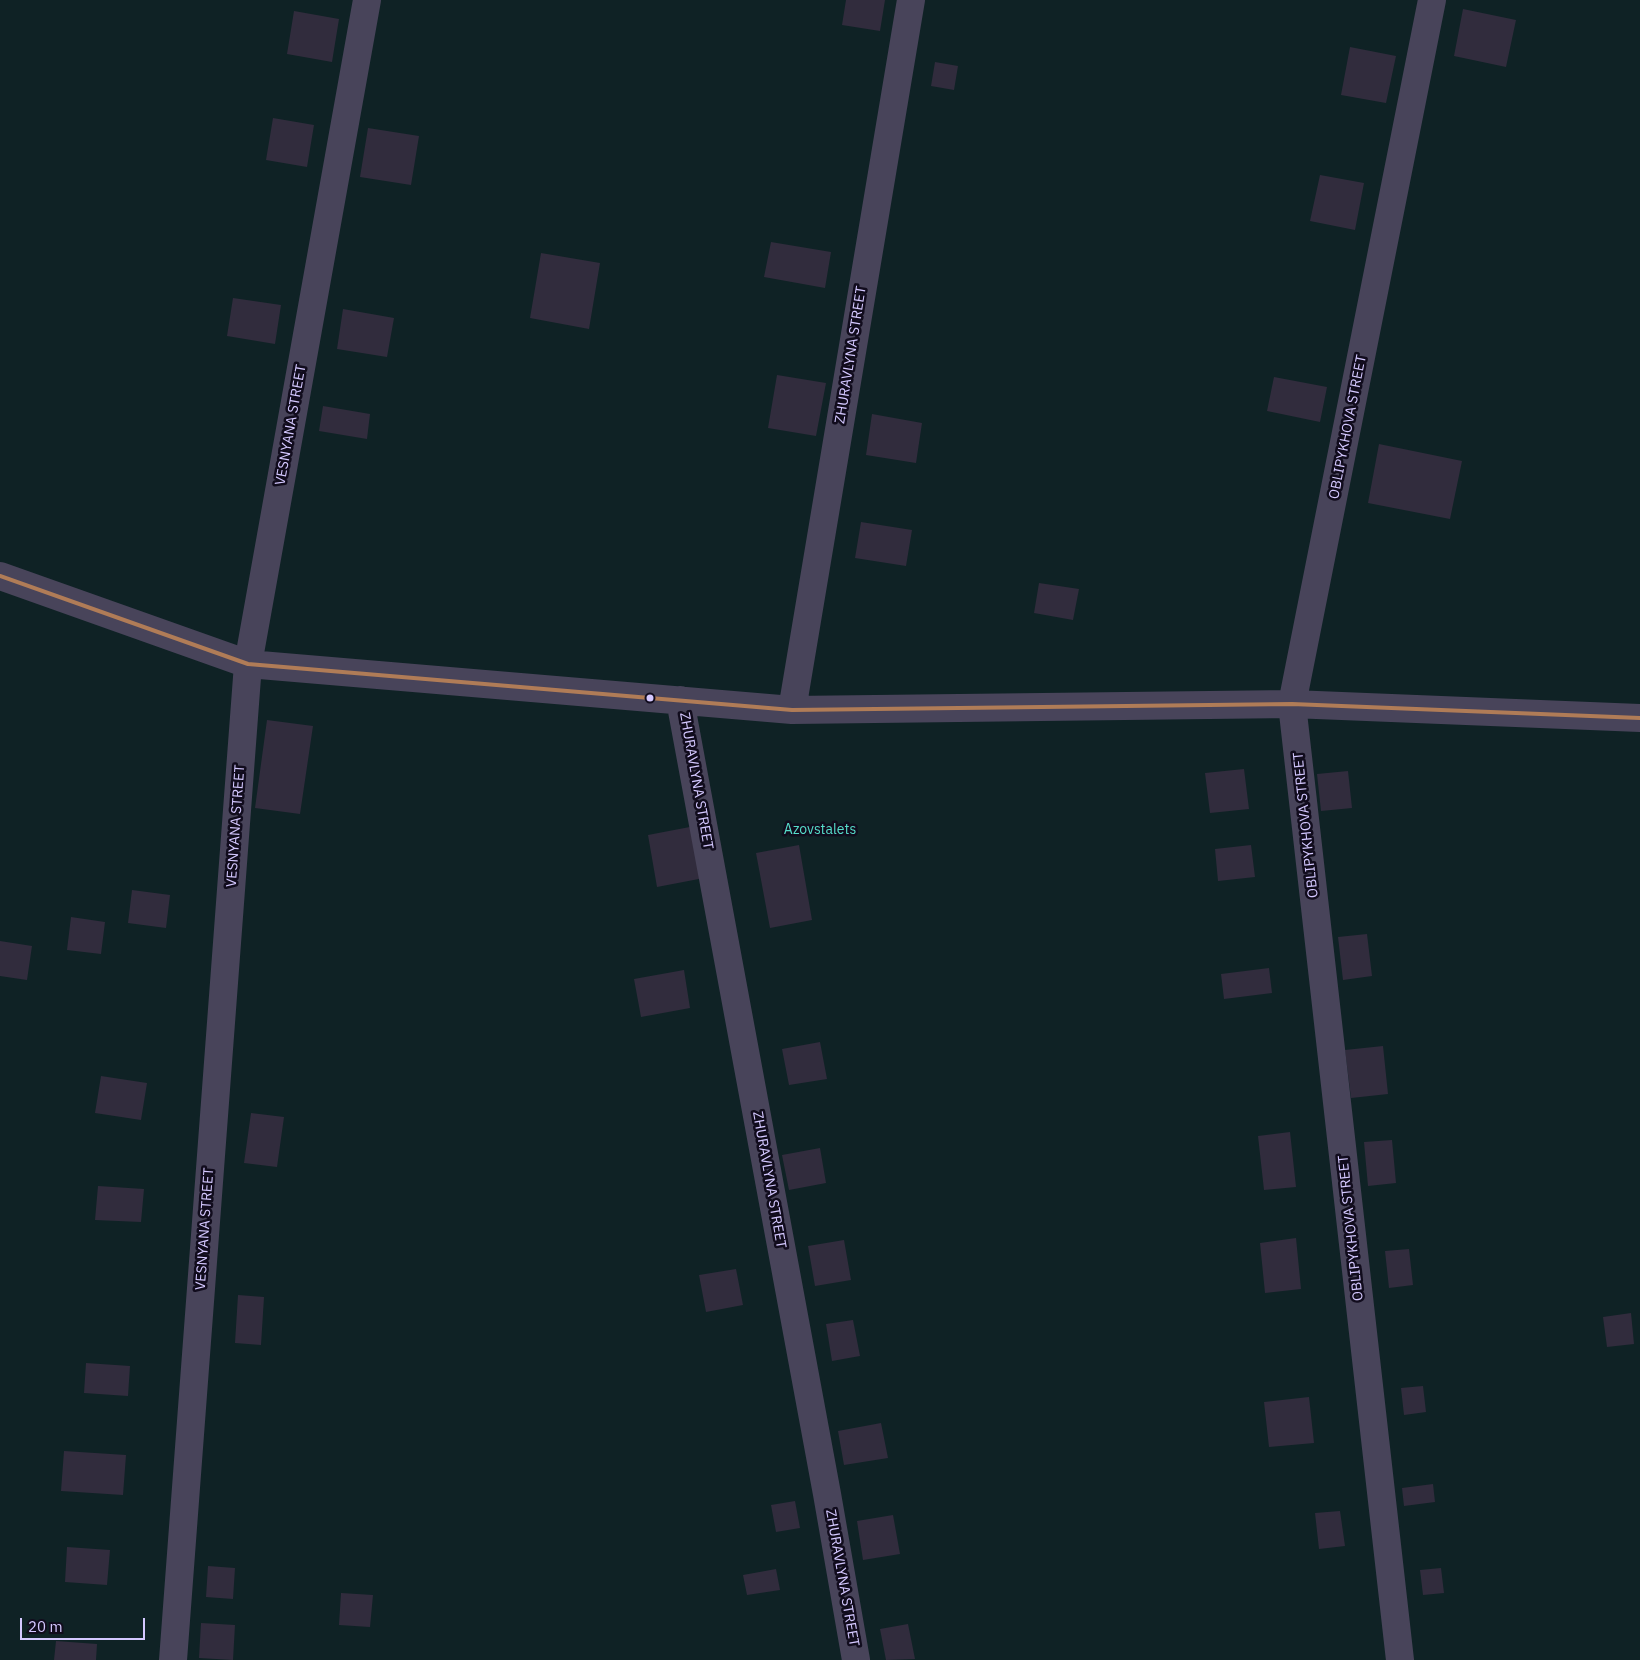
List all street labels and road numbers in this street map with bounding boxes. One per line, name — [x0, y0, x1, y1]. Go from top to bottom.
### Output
street label: ZHURAVLYNA STREET — [832, 285, 870, 425]
street label: OBLIPYKHOVA STREET — [1326, 354, 1370, 500]
street label: VESNYANA STREET — [272, 363, 310, 487]
street label: ZHURAVLYNA STREET — [676, 711, 716, 851]
street label: OBLIPYKHOVA STREET — [1290, 751, 1322, 899]
street label: VESNYANA STREET — [223, 764, 249, 888]
street label: ZHURAVLYNA STREET — [749, 1110, 789, 1250]
street label: OBLIPYKHOVA STREET — [1335, 1154, 1367, 1302]
street label: VESNYANA STREET — [192, 1167, 218, 1291]
street label: ZHURAVLYNA STREET — [822, 1508, 862, 1648]

